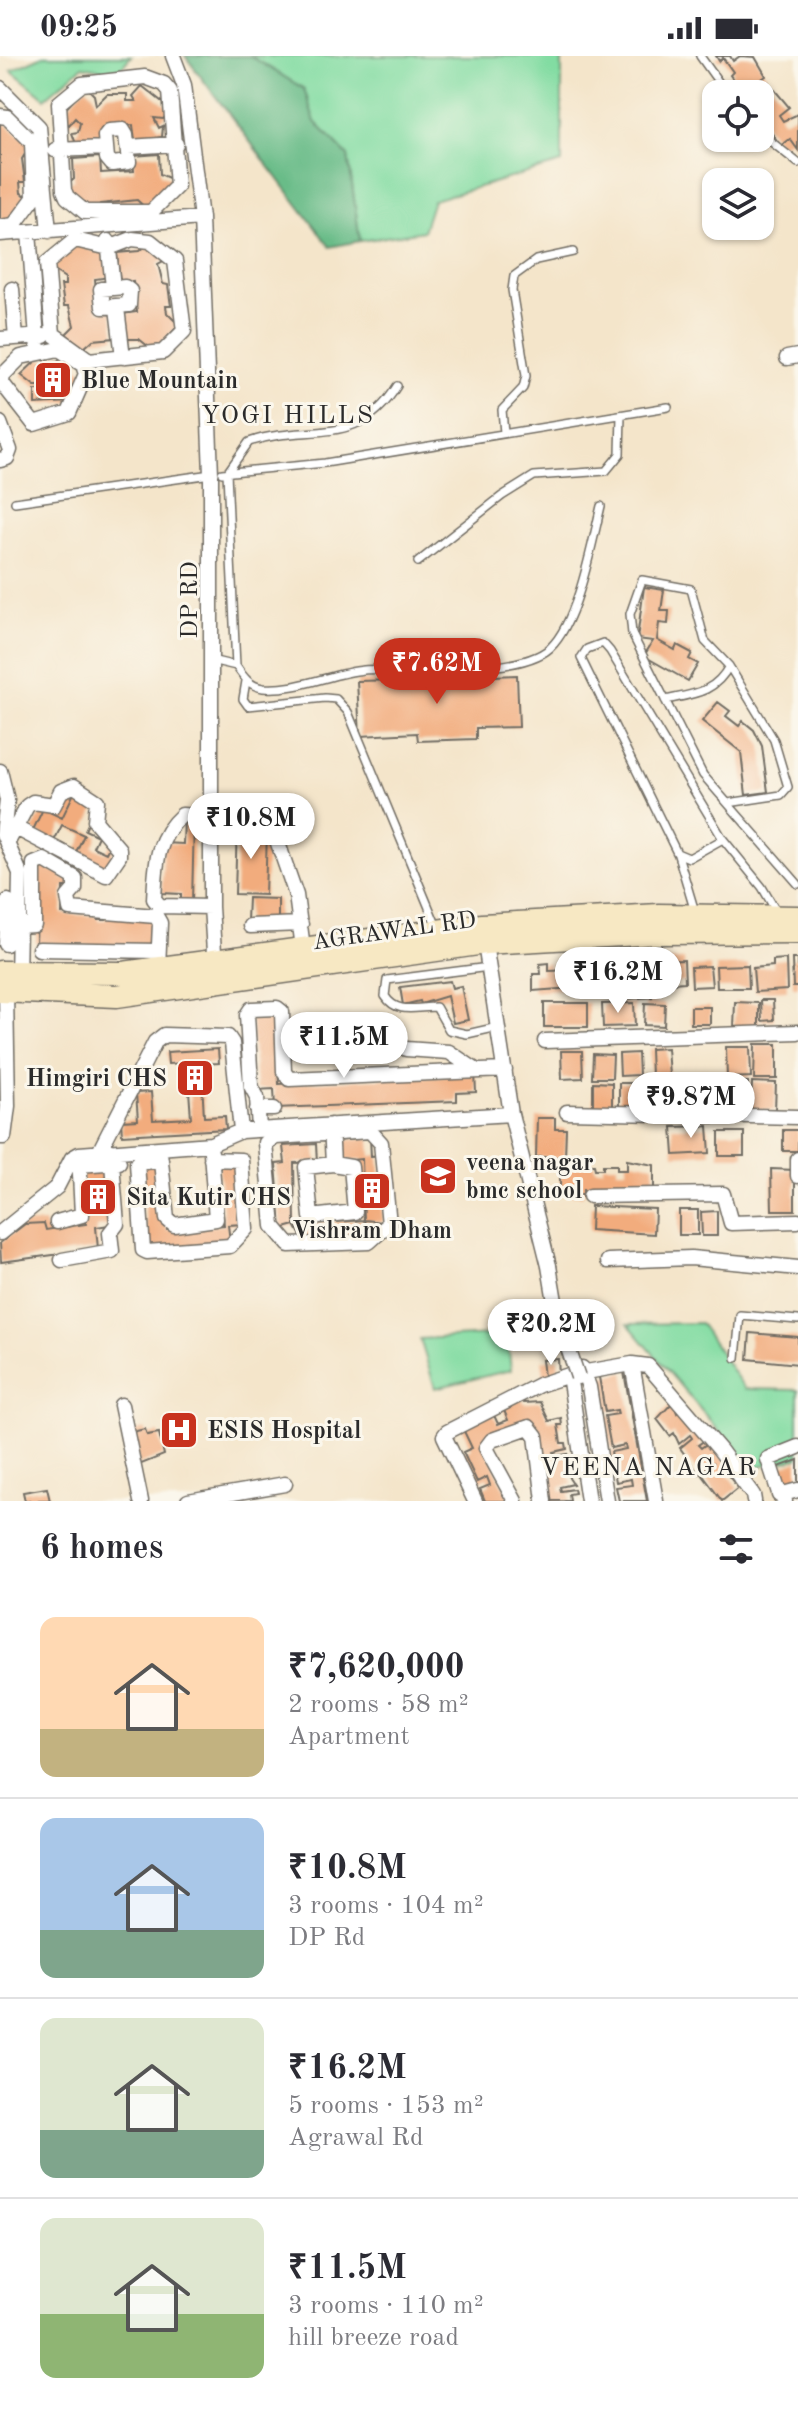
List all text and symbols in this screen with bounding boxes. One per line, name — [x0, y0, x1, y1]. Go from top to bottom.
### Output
text: 09:25 — [40, 13, 118, 43]
map controls — [702, 80, 774, 240]
button: locate — [702, 80, 774, 152]
button: layers — [702, 168, 774, 240]
building icon: Blue Mountain — [32, 359, 74, 401]
place label: Blue Mountain — [81, 370, 238, 394]
district label: YOGI HILLS — [201, 403, 375, 429]
street label: DP RD — [179, 561, 203, 639]
pin: ₹7.62M — [372, 638, 502, 706]
text: ₹7.62M — [392, 651, 482, 677]
pin: ₹10.8M — [186, 793, 316, 861]
text: ₹10.8M — [206, 806, 296, 832]
street label: AGRAWAL RD — [311, 909, 478, 955]
pin: ₹16.2M — [553, 947, 683, 1015]
text: ₹16.2M — [573, 960, 663, 986]
pin: ₹11.5M — [279, 1012, 409, 1080]
text: ₹11.5M — [299, 1025, 389, 1051]
building icon: Himgiri CHS — [174, 1057, 216, 1099]
place label: Himgiri CHS — [26, 1068, 167, 1092]
pin: ₹9.87M — [626, 1072, 756, 1140]
text: ₹9.87M — [646, 1085, 736, 1111]
place label: veena nagar bmc school — [466, 1152, 594, 1204]
school or university icon: veena nagar bmc school — [417, 1155, 459, 1197]
building icon: Vishram Dham — [351, 1170, 393, 1212]
building icon: Sita Kutir CHS — [77, 1176, 119, 1218]
place label: Sita Kutir CHS — [126, 1187, 291, 1211]
place label: Vishram Dham — [292, 1220, 452, 1244]
pin: ₹20.2M — [486, 1299, 616, 1367]
text: ₹20.2M — [506, 1312, 596, 1338]
hospital icon: ESIS Hospital — [158, 1409, 200, 1451]
place label: ESIS Hospital — [207, 1420, 361, 1444]
district label: VEENA NAGAR — [540, 1455, 758, 1481]
icon: filters — [714, 1527, 758, 1571]
text: 6 homes — [40, 1532, 163, 1566]
icon: home — [104, 1649, 200, 1745]
text: ₹7,620,000 — [288, 1651, 465, 1685]
text: 2 rooms · 58 m² — [288, 1692, 469, 1718]
text: Apartment — [288, 1724, 410, 1750]
icon: home — [104, 1850, 200, 1946]
text: ₹10.8M — [288, 1852, 406, 1886]
text: 3 rooms · 104 m² — [288, 1893, 484, 1919]
text: DP Rd — [288, 1925, 365, 1951]
icon: home — [104, 2050, 200, 2146]
text: ₹16.2M — [288, 2052, 406, 2086]
text: 5 rooms · 153 m² — [288, 2093, 484, 2119]
text: Agrawal Rd — [288, 2125, 423, 2151]
icon: home — [104, 2250, 200, 2346]
text: ₹11.5M — [288, 2252, 406, 2286]
text: 3 rooms · 110 m² — [288, 2293, 484, 2319]
text: hill breeze road — [288, 2325, 459, 2351]

